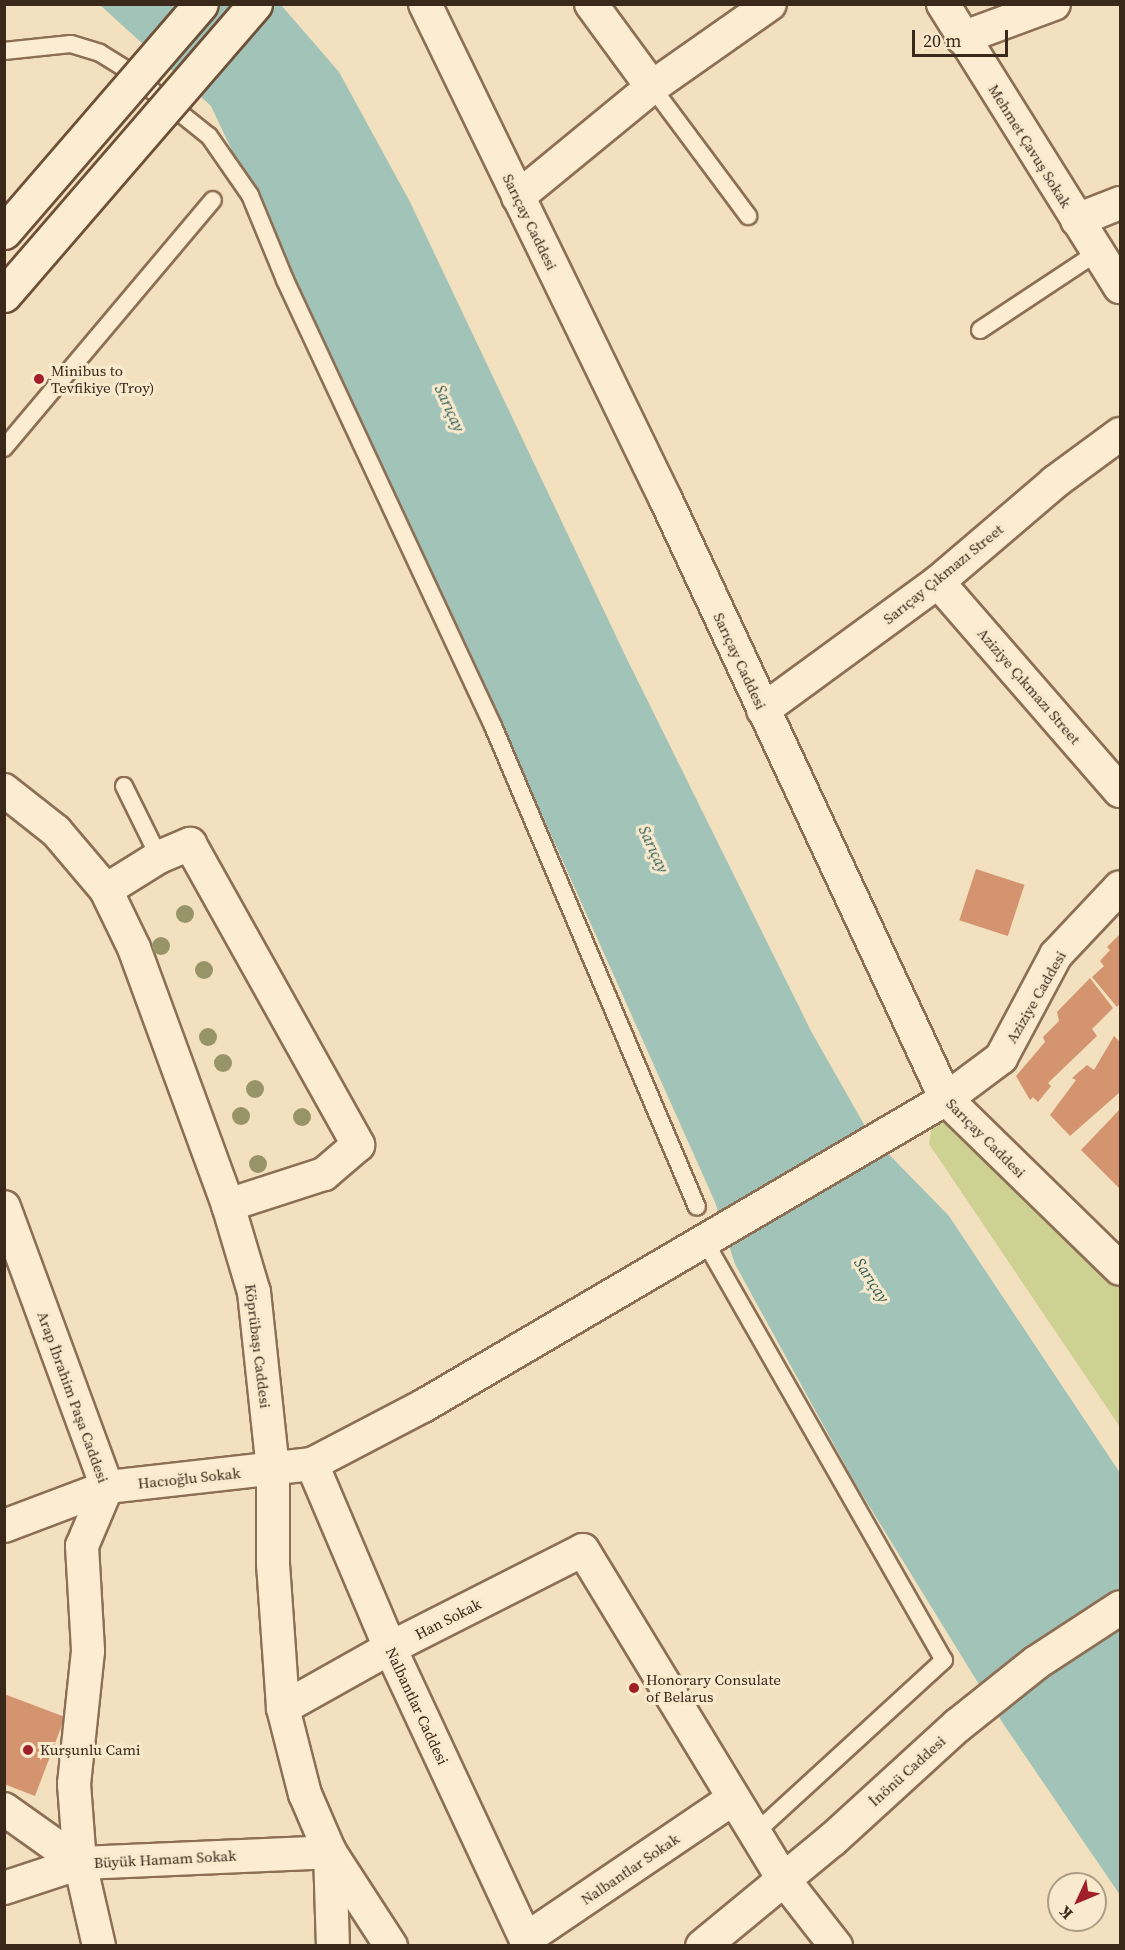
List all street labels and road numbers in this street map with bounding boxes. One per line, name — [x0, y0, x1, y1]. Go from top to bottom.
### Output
street label: Mehmet Çavuş Sokak — [985, 81, 1075, 211]
street label: Sarıçay Caddesi — [499, 171, 561, 273]
street label: Sarıçay Çıkmazı Street — [879, 520, 1007, 628]
street label: Sarıçay Caddesi — [710, 610, 770, 712]
street label: Aziziye Çıkmazı Street — [974, 624, 1084, 748]
street label: Aziziye Caddesi — [1002, 948, 1070, 1046]
street label: Sarıçay Caddesi — [943, 1095, 1029, 1181]
street label: Köprübaşı Caddesi — [241, 1283, 275, 1409]
street label: Arap İbrahim Paşa Caddesi — [34, 1309, 112, 1485]
street label: Hacıoğlu Sokak — [137, 1464, 241, 1492]
street label: Han Sokak — [412, 1595, 484, 1643]
street label: Nalbantlar Caddesi — [382, 1644, 452, 1768]
street label: İnönü Caddesi — [865, 1732, 949, 1810]
street label: Nalbantlar Sokak — [577, 1830, 683, 1908]
street label: Büyük Hamam Sokak — [93, 1846, 237, 1872]

